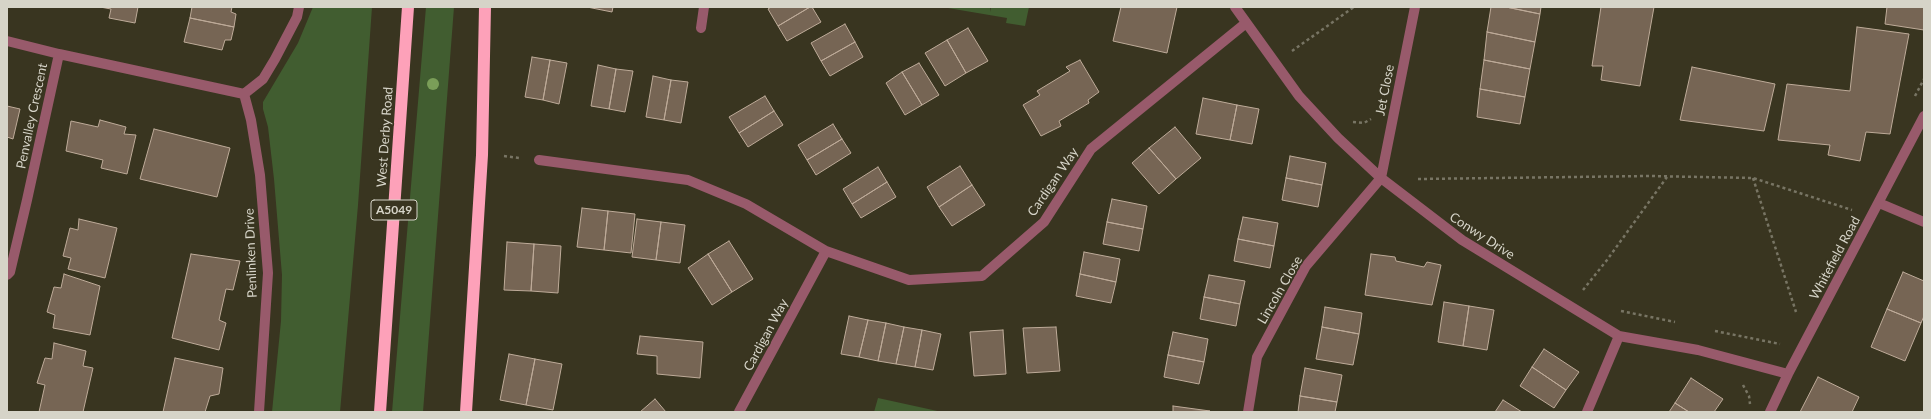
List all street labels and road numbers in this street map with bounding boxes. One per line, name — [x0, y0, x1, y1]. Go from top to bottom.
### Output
street label: Penvalley Crescent — [13, 62, 51, 170]
street label: Jet Close — [1372, 63, 1398, 117]
street label: West Derby Road — [374, 86, 396, 188]
street label: Cardigan Way — [1024, 145, 1082, 219]
road number: A5049 — [371, 200, 417, 220]
street label: Penlinken Drive — [242, 208, 260, 298]
street label: Conwy Drive — [1447, 209, 1517, 263]
street label: Whitefield Road — [1807, 214, 1863, 302]
street label: Lincoln Close — [1254, 253, 1306, 327]
street label: Cardigan Way — [740, 296, 792, 374]

